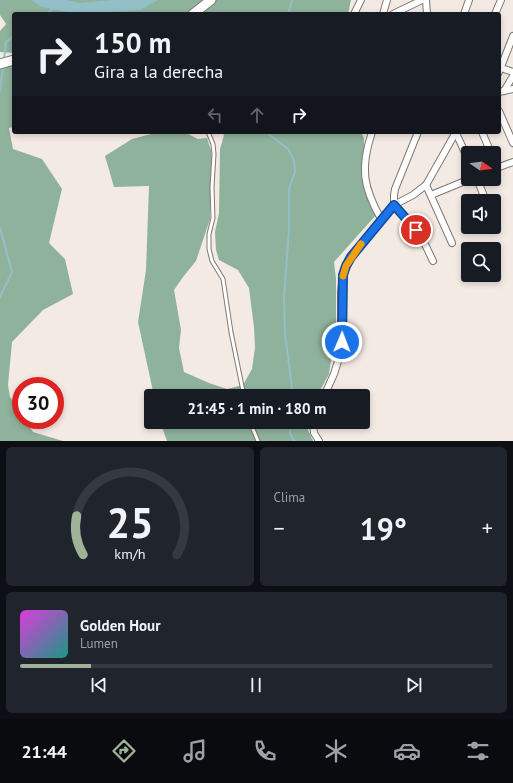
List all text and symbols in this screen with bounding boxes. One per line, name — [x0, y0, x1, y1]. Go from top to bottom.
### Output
text: 150 m — [94, 24, 171, 61]
icon: right — [28, 28, 80, 80]
text: Gira a la derecha — [94, 60, 223, 83]
icon: left — [204, 104, 226, 126]
icon: ahead — [246, 104, 268, 126]
icon: right — [288, 104, 310, 126]
north arrow — [461, 146, 501, 186]
map controls — [461, 146, 501, 282]
button: sound — [461, 194, 501, 234]
pin — [399, 213, 433, 247]
icon: arrive — [405, 219, 427, 241]
button: search — [461, 242, 501, 282]
position arrow — [321, 321, 363, 363]
speed limit sign: 30 — [12, 377, 64, 429]
text: 21:45 · 1 min · 180 m — [188, 399, 326, 418]
text: Clima — [274, 489, 305, 506]
text: 25 — [106, 495, 153, 548]
text: 19° — [360, 509, 407, 548]
text: − — [274, 514, 285, 542]
text: + — [482, 514, 493, 542]
text: km/h — [114, 543, 145, 562]
text: Golden Hour — [80, 616, 160, 635]
text: Lumen — [80, 635, 118, 652]
icon: previous — [88, 674, 110, 696]
icon: pause — [245, 674, 267, 696]
icon: next — [403, 674, 425, 696]
icon: directions — [110, 737, 138, 765]
icon: music — [181, 737, 209, 765]
icon: phone — [251, 737, 279, 765]
icon: climate — [322, 737, 350, 765]
icon: car — [393, 737, 421, 765]
icon: filters — [464, 737, 492, 765]
text: 21:44 — [21, 740, 67, 763]

